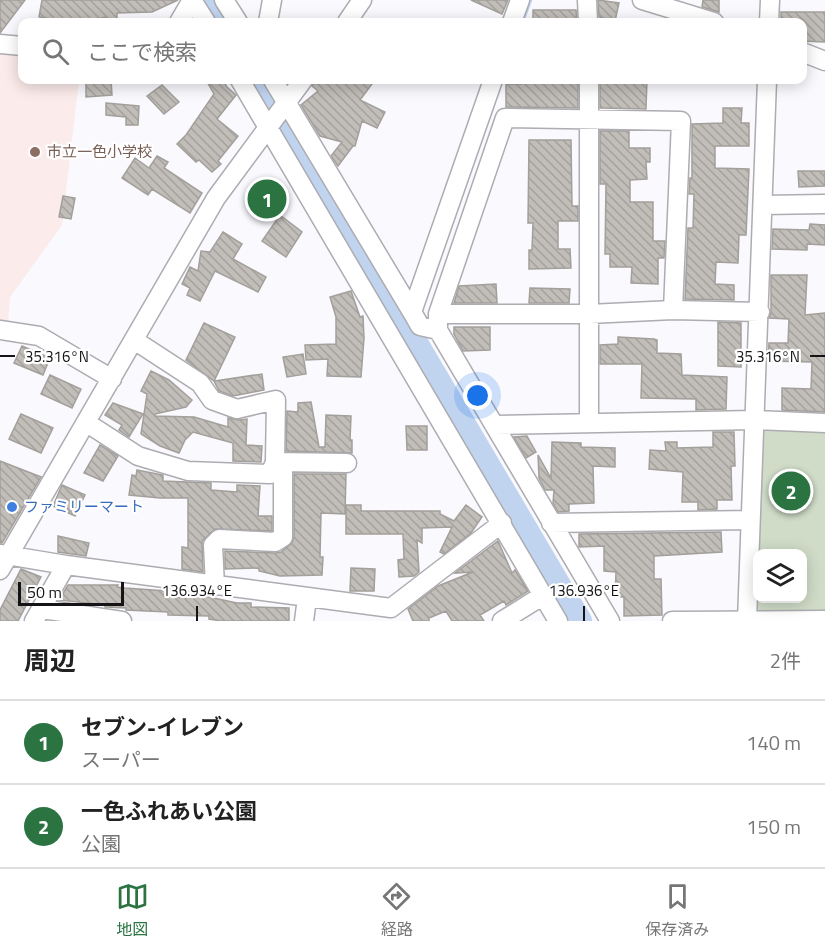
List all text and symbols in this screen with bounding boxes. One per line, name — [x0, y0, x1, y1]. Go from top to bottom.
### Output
search box — [18, 18, 807, 84]
icon: search — [39, 35, 72, 68]
text: ここで検索 — [87, 35, 197, 69]
place label: 市立一色小学校 — [47, 140, 152, 163]
marker: 市立一色小学校 — [28, 145, 42, 159]
pin: 1 — [248, 176, 286, 222]
text: 35.316°N — [25, 345, 89, 368]
text: 35.316°N — [736, 345, 800, 368]
your location — [463, 381, 492, 410]
pin: 2 — [772, 468, 810, 514]
place label: ファミリーマート — [24, 495, 144, 518]
marker: ファミリーマート — [5, 500, 19, 514]
map controls — [753, 549, 807, 603]
button: layers — [753, 549, 807, 603]
scale bar — [18, 579, 124, 606]
text: 136.934°E — [162, 579, 232, 602]
text: 136.936°E — [549, 579, 619, 602]
text: 50 m — [27, 580, 62, 604]
text: 周辺 — [24, 641, 76, 680]
text: 2件 — [770, 645, 801, 676]
text: セブン-イレブン — [81, 710, 244, 744]
text: 1 — [38, 727, 49, 758]
text: 140 m — [746, 727, 801, 758]
text: スーパー — [81, 744, 161, 775]
text: 一色ふれあい公園 — [81, 794, 257, 828]
text: 2 — [38, 811, 49, 842]
text: 150 m — [746, 811, 801, 842]
text: 公園 — [81, 828, 121, 859]
tab: 地図 — [116, 880, 149, 941]
tab: 経路 — [380, 880, 413, 941]
tab: 保存済み — [645, 880, 709, 941]

